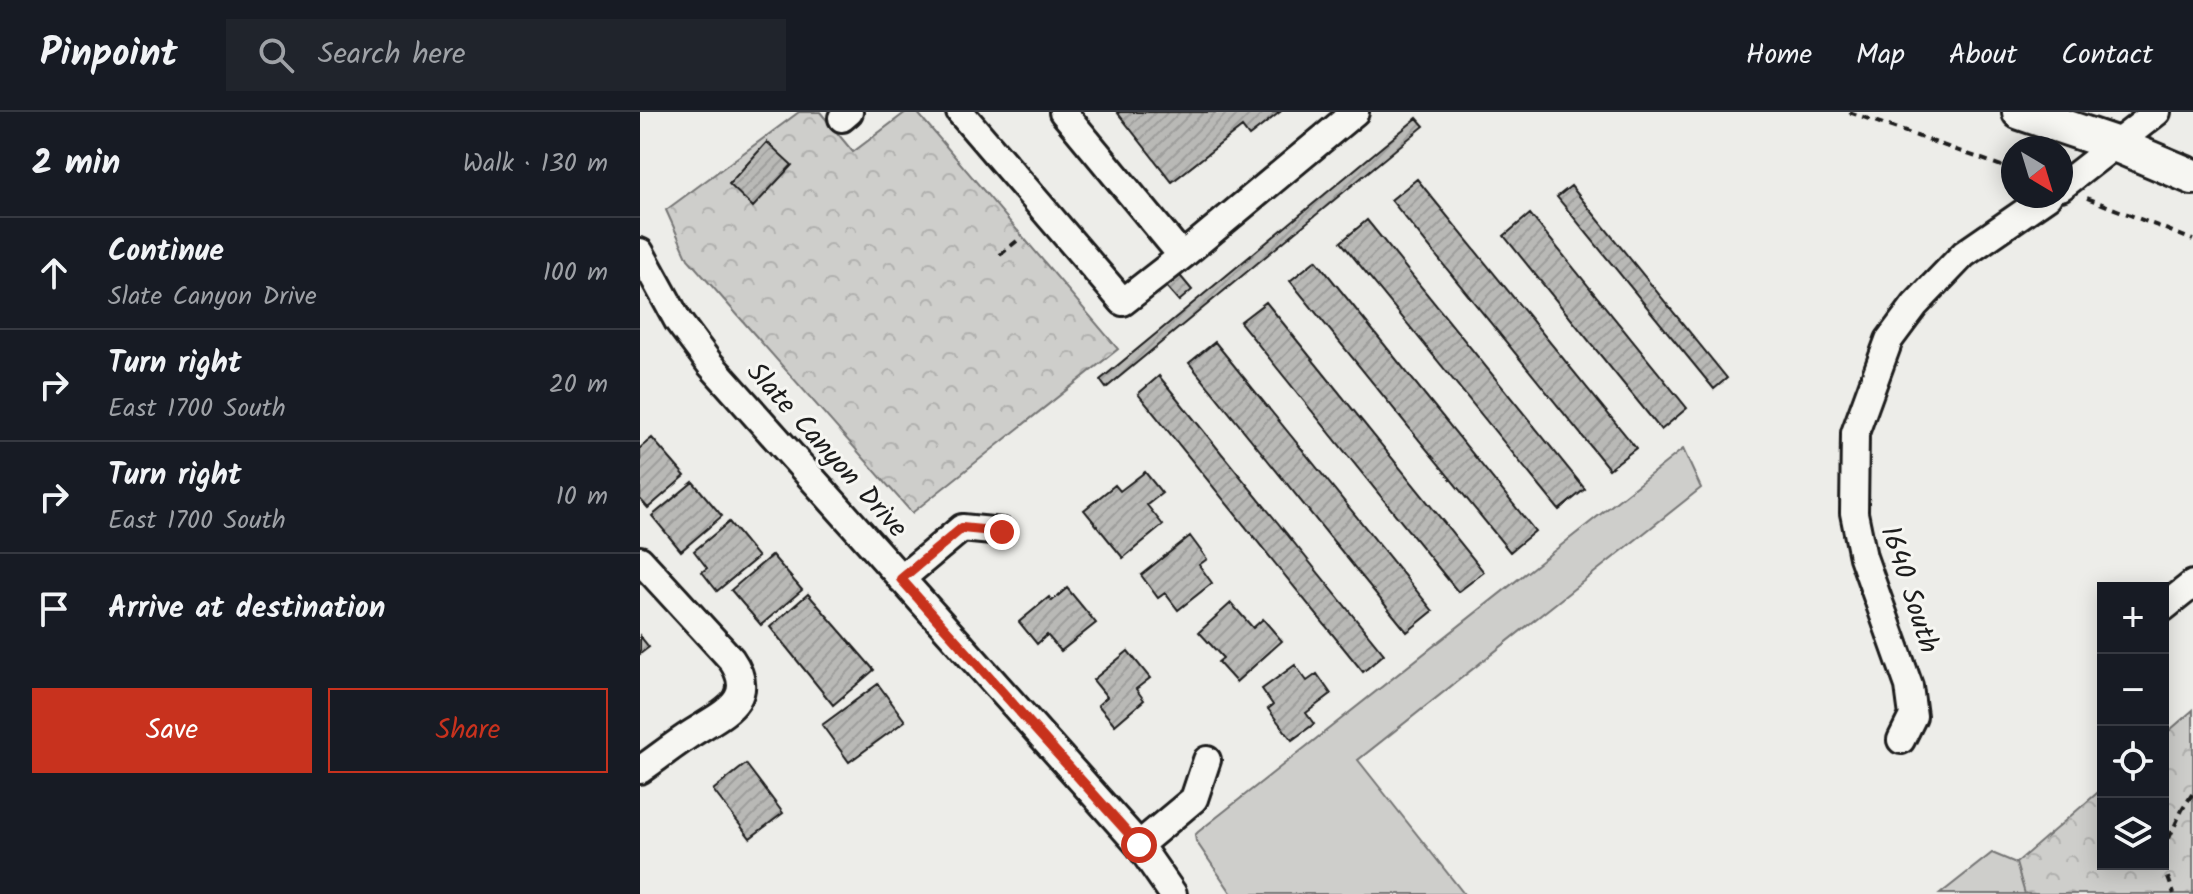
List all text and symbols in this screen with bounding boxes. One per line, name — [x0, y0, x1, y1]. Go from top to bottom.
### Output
search box — [226, 19, 786, 91]
text: Pinpoint — [40, 25, 178, 85]
text: Search here — [318, 31, 466, 79]
icon: search — [254, 33, 298, 77]
text: Home — [1746, 33, 1812, 78]
text: Map — [1856, 33, 1905, 78]
text: About — [1949, 33, 2017, 78]
text: Contact — [2061, 33, 2153, 78]
north arrow — [2001, 136, 2073, 208]
text: 2 min — [32, 137, 120, 191]
text: Walk · 130 m — [463, 143, 608, 185]
text: Continue — [108, 228, 224, 276]
icon: ahead — [32, 251, 76, 295]
text: 100 m — [543, 252, 608, 294]
text: Slate Canyon Drive — [108, 276, 317, 318]
text: Turn right — [108, 340, 241, 388]
street label: Slate Canyon Drive — [734, 352, 918, 550]
icon: right — [32, 363, 76, 407]
text: 20 m — [549, 364, 608, 406]
text: East 1700 South — [108, 388, 286, 430]
text: Turn right — [108, 452, 241, 500]
icon: right — [32, 475, 76, 519]
text: 10 m — [556, 476, 608, 518]
text: East 1700 South — [108, 500, 286, 542]
route end — [984, 514, 1020, 550]
street label: 1640 South — [1867, 520, 1950, 659]
map controls — [2097, 582, 2169, 870]
button: + — [2097, 582, 2169, 654]
text: Arrive at destination — [108, 585, 385, 633]
icon: arrive — [32, 587, 76, 631]
button: − — [2097, 654, 2169, 726]
button: Save — [32, 688, 312, 773]
button: Share — [328, 688, 608, 773]
button: locate — [2097, 726, 2169, 798]
button: layers — [2097, 798, 2169, 870]
route start — [1121, 827, 1157, 863]

